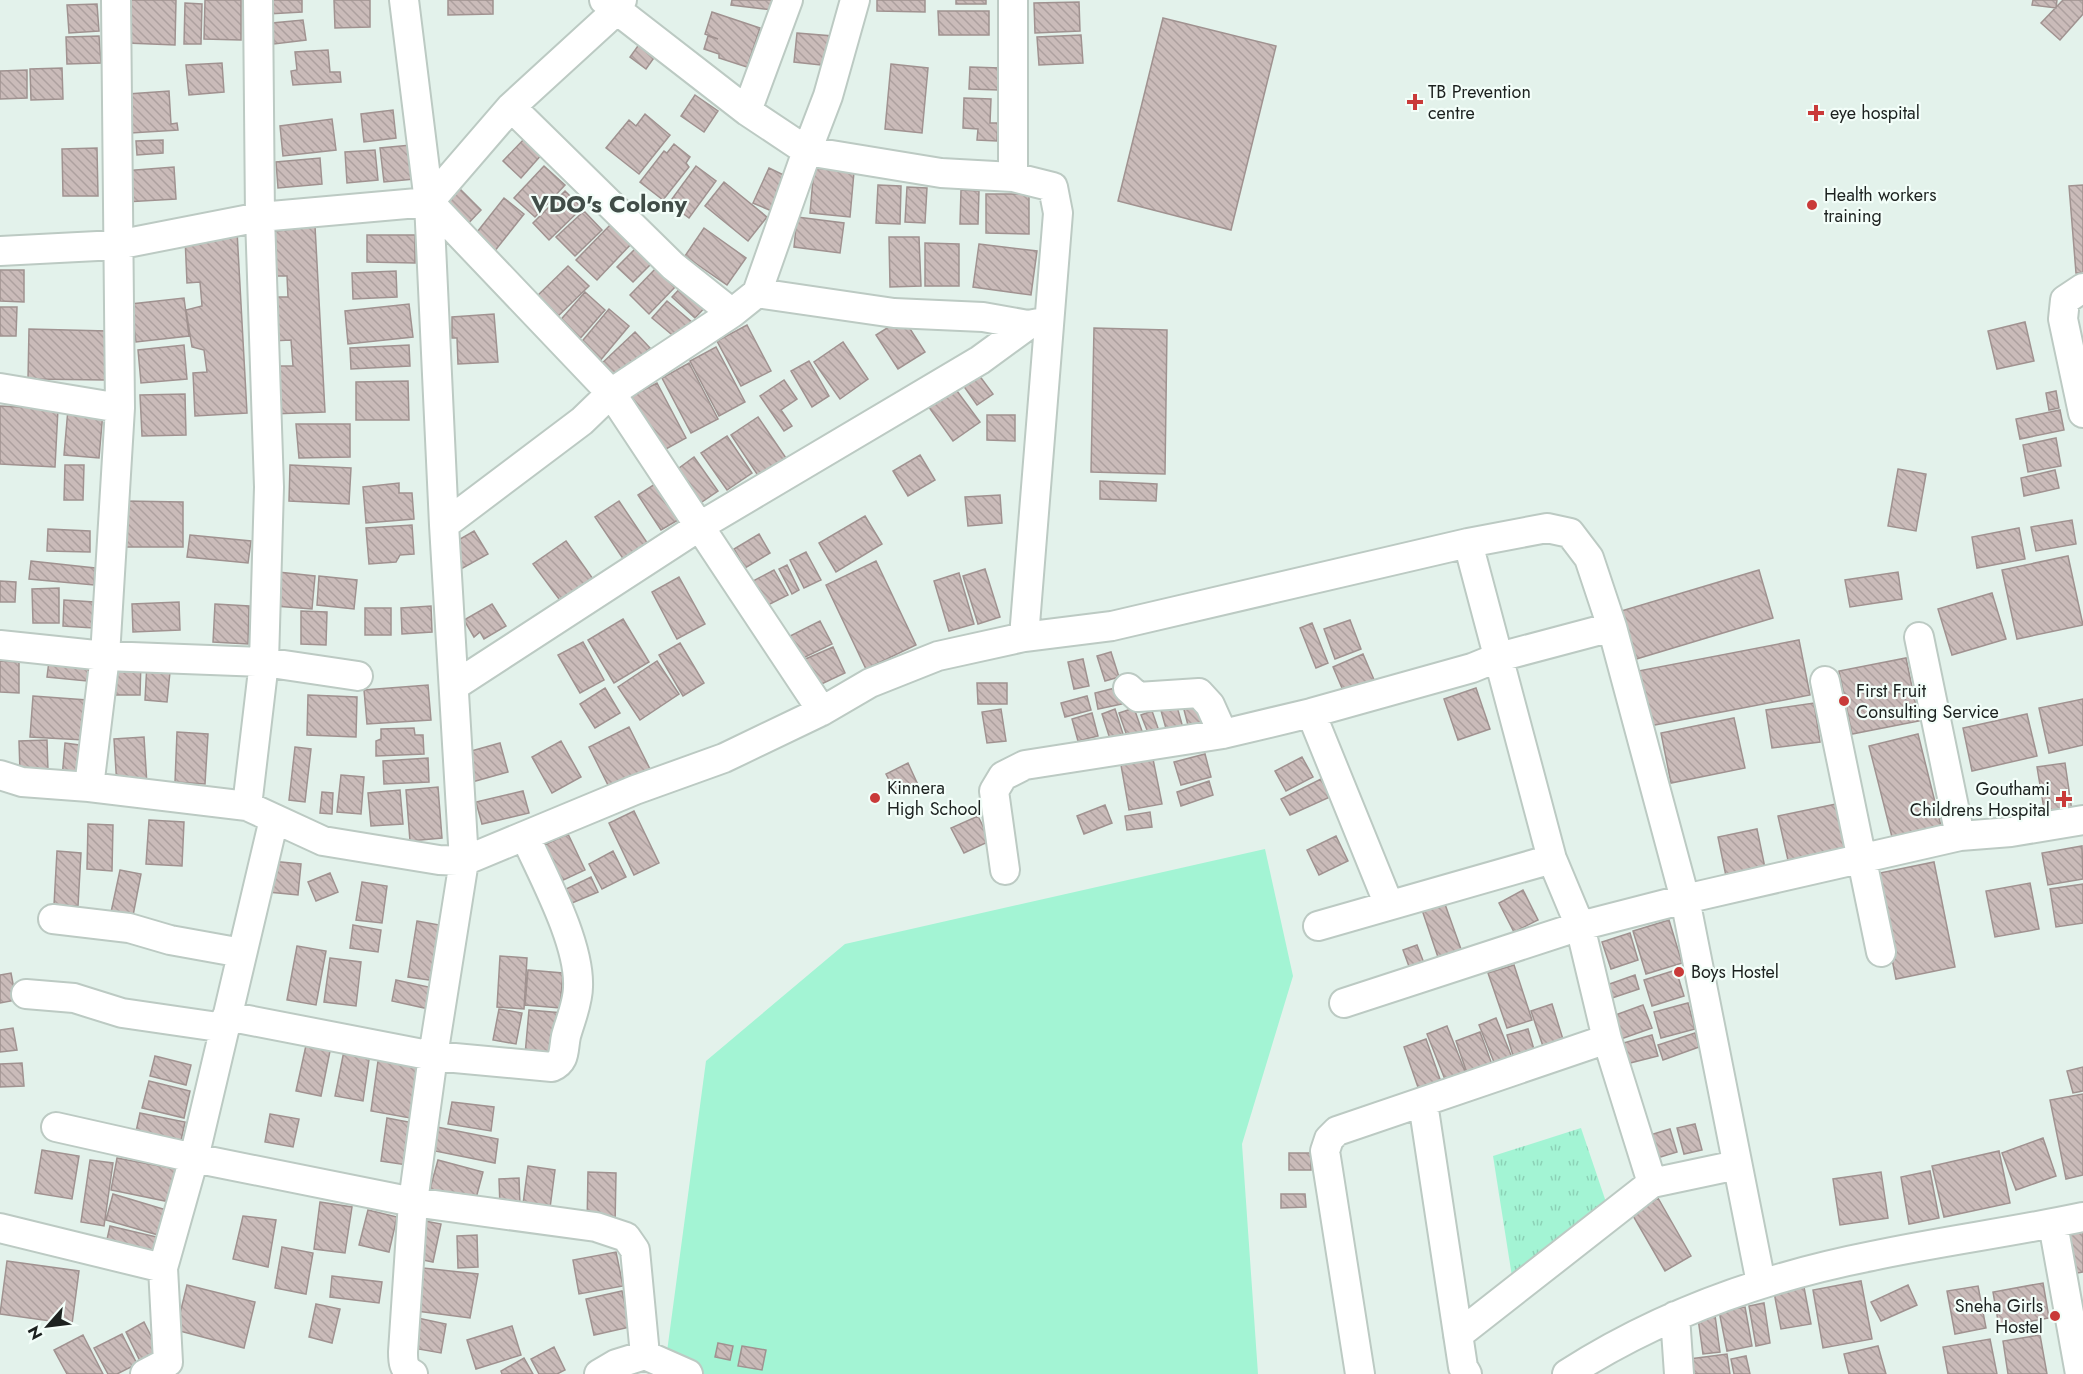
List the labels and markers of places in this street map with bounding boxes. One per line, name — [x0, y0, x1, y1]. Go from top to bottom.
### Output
place label: TB Prevention centre — [1428, 79, 1531, 126]
marker: TB Prevention centre — [1406, 93, 1424, 111]
place label: eye hospital — [1830, 100, 1920, 126]
marker: eye hospital — [1807, 104, 1825, 122]
place label: Health workers training — [1824, 182, 1936, 229]
marker: Health workers training — [1805, 198, 1819, 212]
place label: First Fruit Consulting Service — [1856, 678, 1999, 725]
marker: First Fruit Consulting Service — [1837, 694, 1851, 708]
place label: Kinnera High School — [887, 775, 981, 822]
place label: Gouthami Childrens Hospital — [1910, 776, 2050, 823]
marker: Gouthami Childrens Hospital — [2055, 790, 2073, 808]
marker: Kinnera High School — [868, 791, 882, 805]
place label: Boys Hostel — [1691, 959, 1779, 985]
marker: Boys Hostel — [1672, 965, 1686, 979]
place label: Sneha Girls Hostel — [1955, 1293, 2043, 1340]
marker: Sneha Girls Hostel — [2048, 1309, 2062, 1323]

